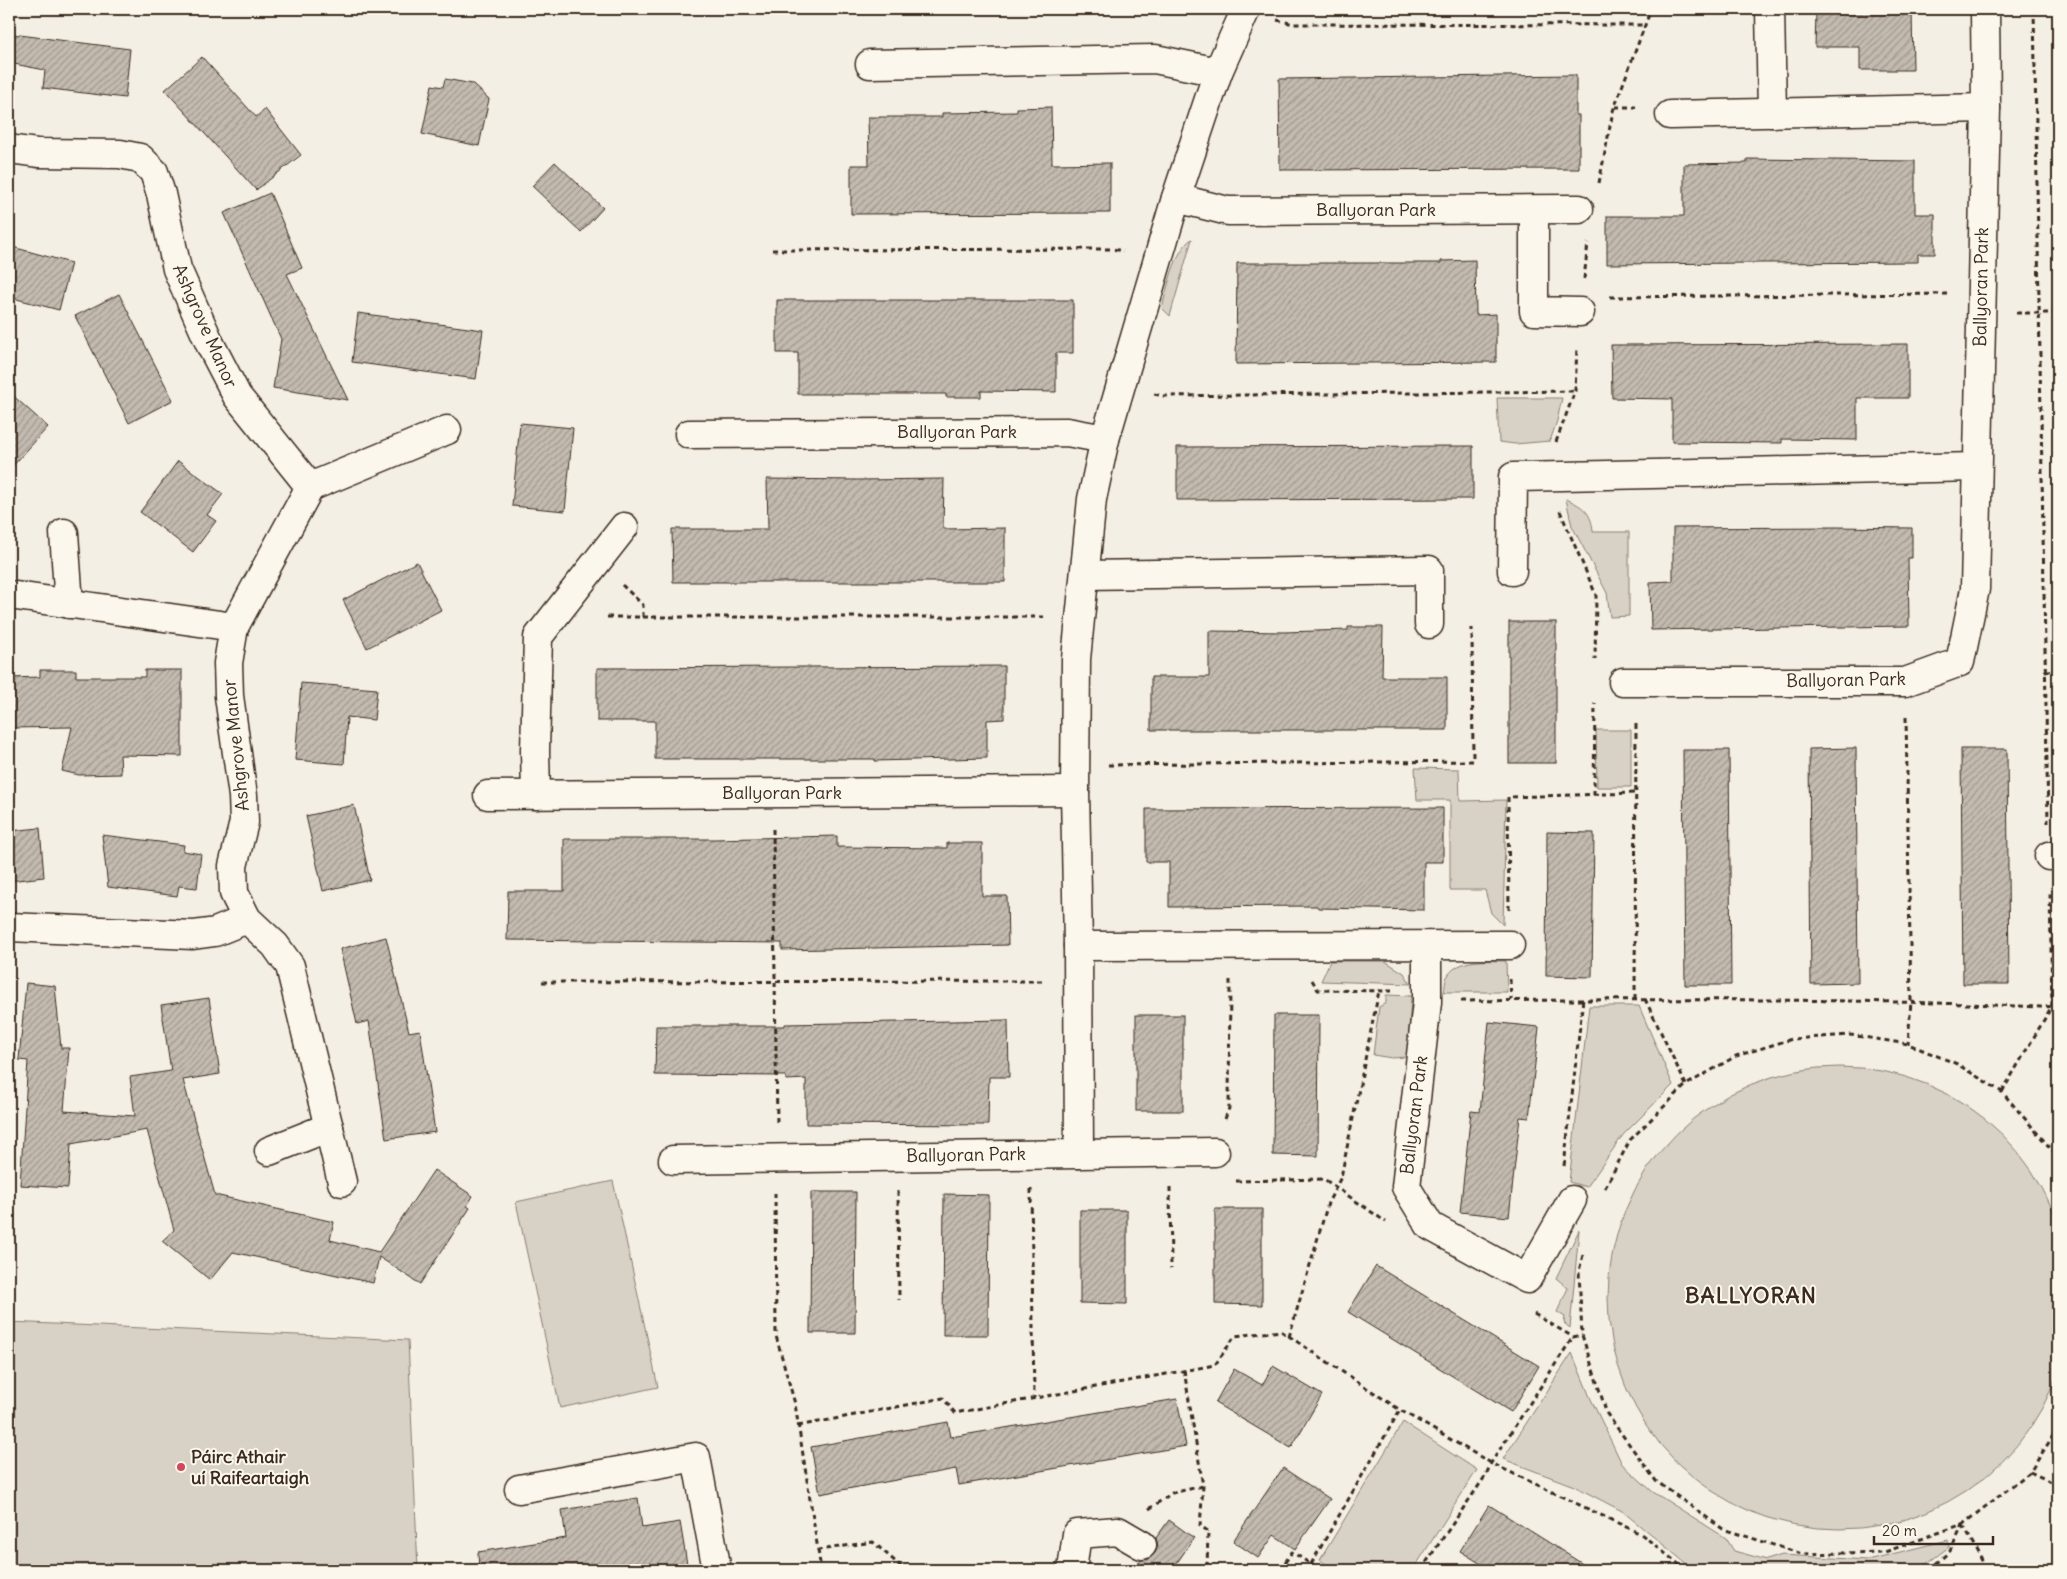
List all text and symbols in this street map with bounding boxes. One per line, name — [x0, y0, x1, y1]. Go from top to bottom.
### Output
street label: Ballyoran Park — [1316, 198, 1436, 221]
street label: Ballyoran Park — [1968, 227, 1993, 347]
street label: Ashgrove Manor — [168, 260, 243, 392]
street label: Ballyoran Park — [897, 420, 1017, 443]
street label: Ballyoran Park — [1786, 667, 1906, 692]
street label: Ashgrove Manor — [217, 677, 254, 812]
street label: Ballyoran Park — [722, 781, 842, 804]
street label: Ballyoran Park — [1395, 1054, 1432, 1176]
street label: Ballyoran Park — [906, 1142, 1026, 1167]
district label: BALLYORAN — [1685, 1281, 1817, 1309]
place label: Páirc Athair uí Raifeartaigh — [191, 1445, 310, 1489]
marker: Páirc Athair uí Raifeartaigh — [175, 1461, 187, 1473]
scale bar — [1874, 1514, 1993, 1546]
text: 20 m — [1882, 1521, 1917, 1540]

